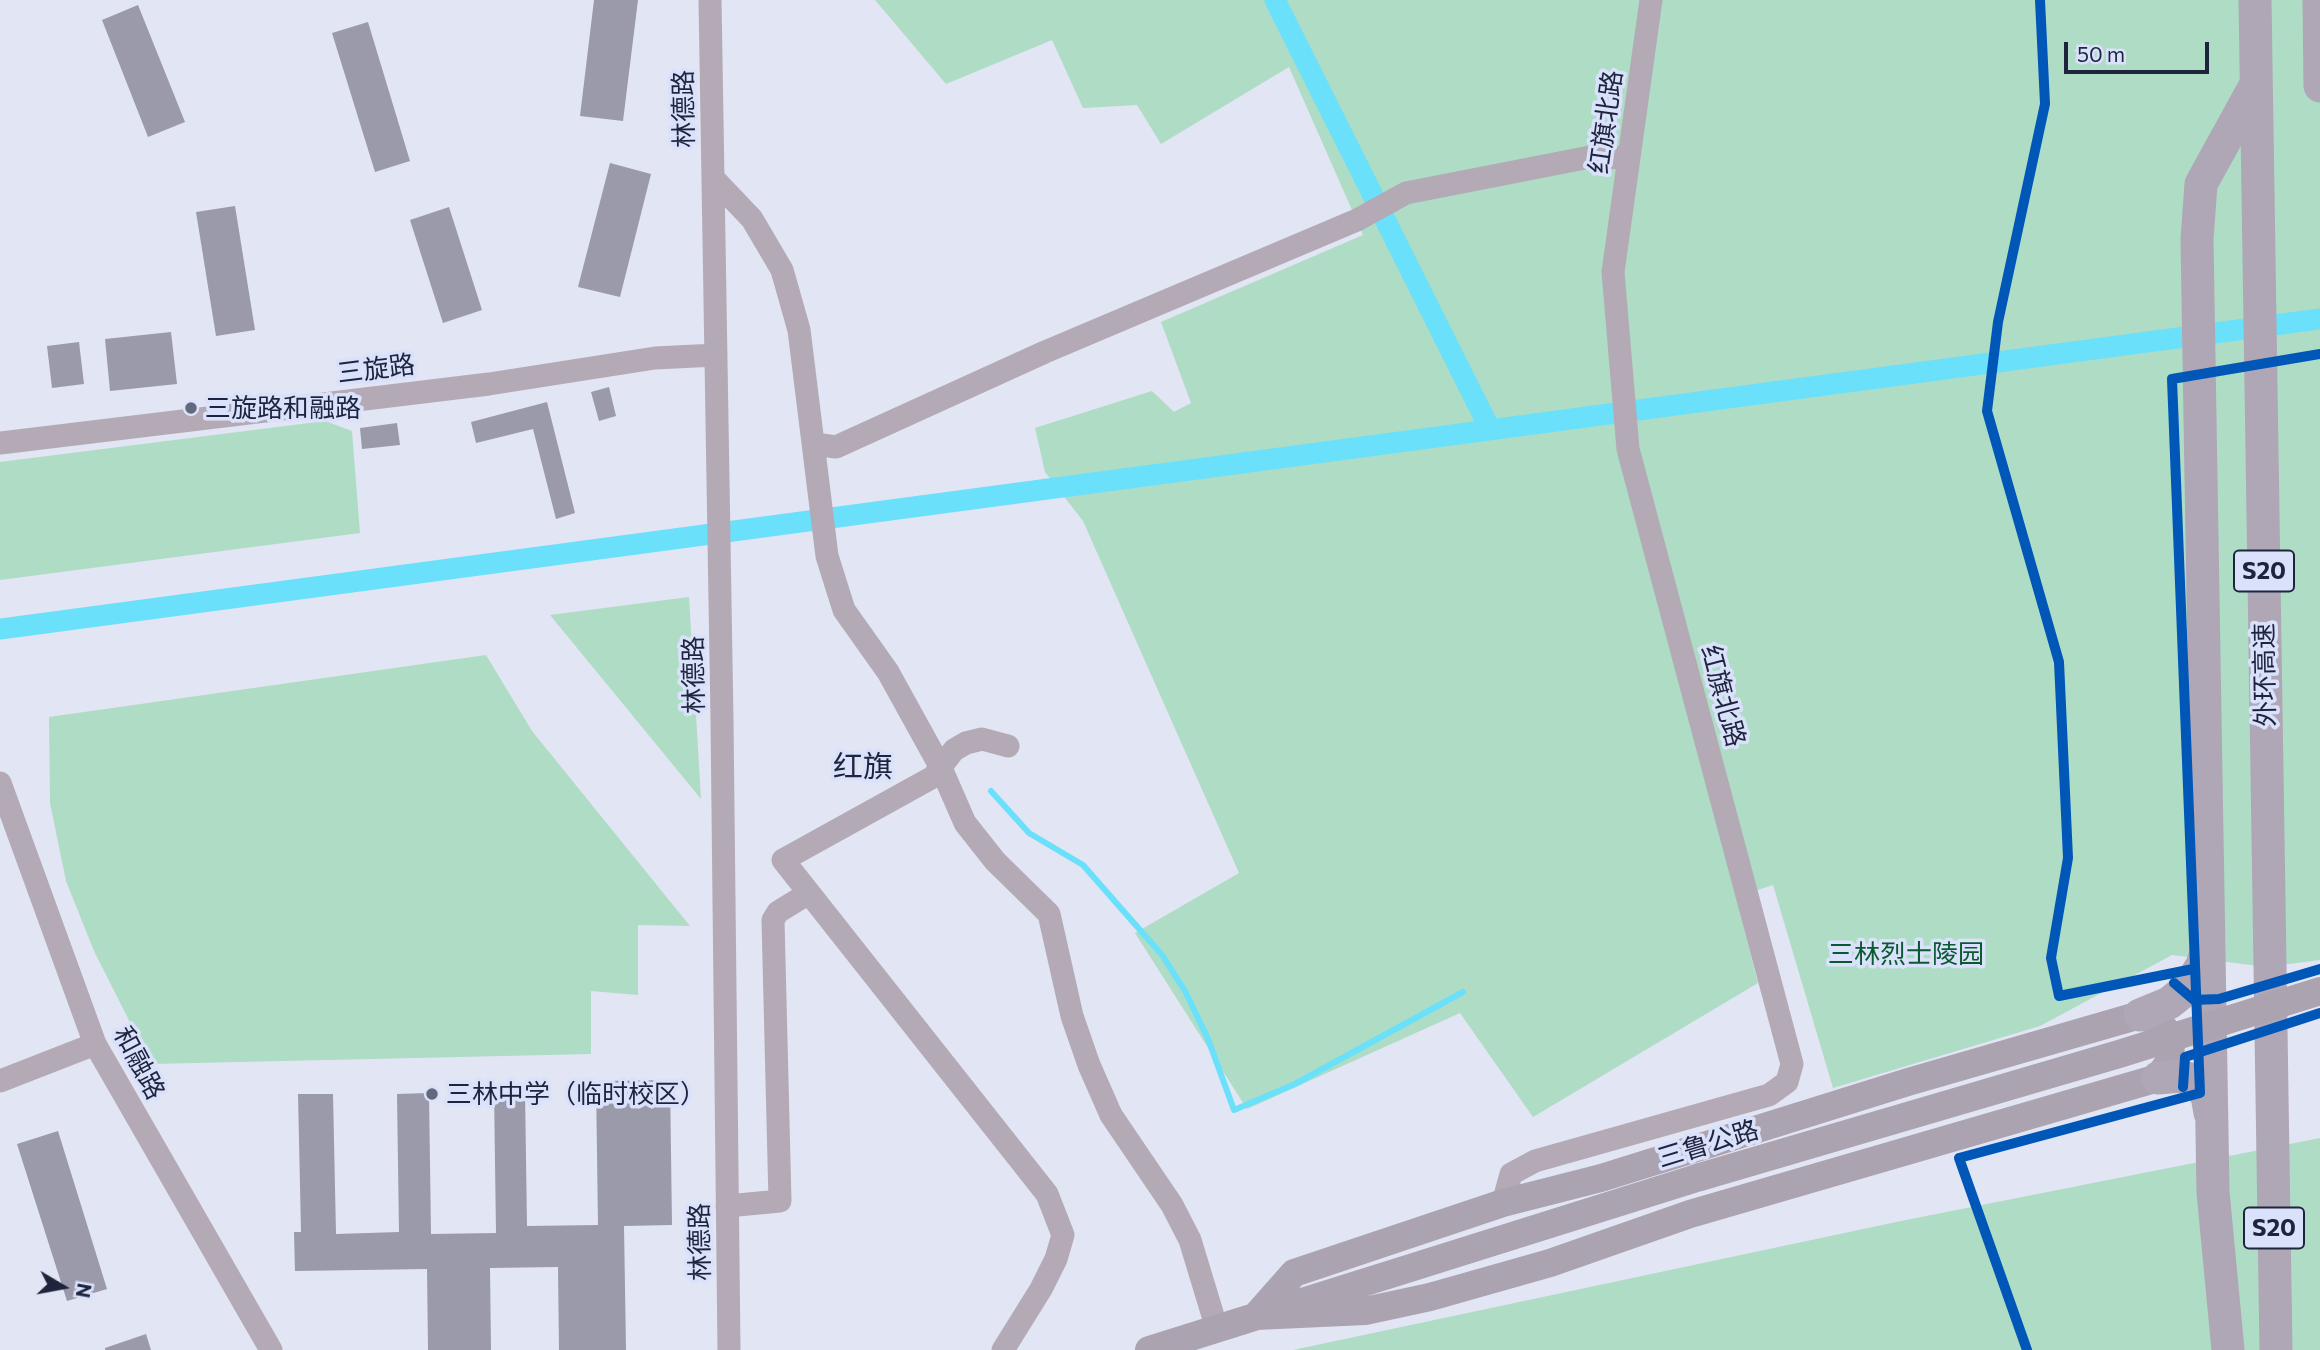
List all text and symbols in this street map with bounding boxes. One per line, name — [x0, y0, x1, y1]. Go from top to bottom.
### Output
scale bar — [2068, 28, 2213, 72]
text: 50 m — [2077, 41, 2125, 66]
street label: 红旗北路 — [1583, 68, 1629, 176]
street label: 林德路 — [668, 70, 700, 148]
street label: 三旋路 — [335, 349, 417, 389]
place label: 三旋路和融路 — [205, 392, 361, 424]
marker: 三旋路和融路 — [183, 400, 199, 416]
road number: S20 — [2234, 550, 2294, 592]
street label: 外环高速 — [2248, 623, 2282, 727]
street label: 林德路 — [678, 636, 710, 714]
street label: 红旗北路 — [1694, 642, 1752, 750]
district label: 红旗 — [833, 749, 893, 785]
park label: 三林烈士陵园 — [1828, 938, 1984, 970]
street label: 和融路 — [107, 1021, 171, 1105]
place label: 三林中学（临时校区） — [446, 1078, 706, 1110]
marker: 三林中学（临时校区） — [424, 1086, 440, 1102]
street label: 三鲁公路 — [1654, 1114, 1762, 1174]
street label: 林德路 — [684, 1203, 716, 1281]
road number: S20 — [2244, 1208, 2304, 1248]
north arrow — [28, 1252, 98, 1322]
text: N — [72, 1282, 97, 1300]

